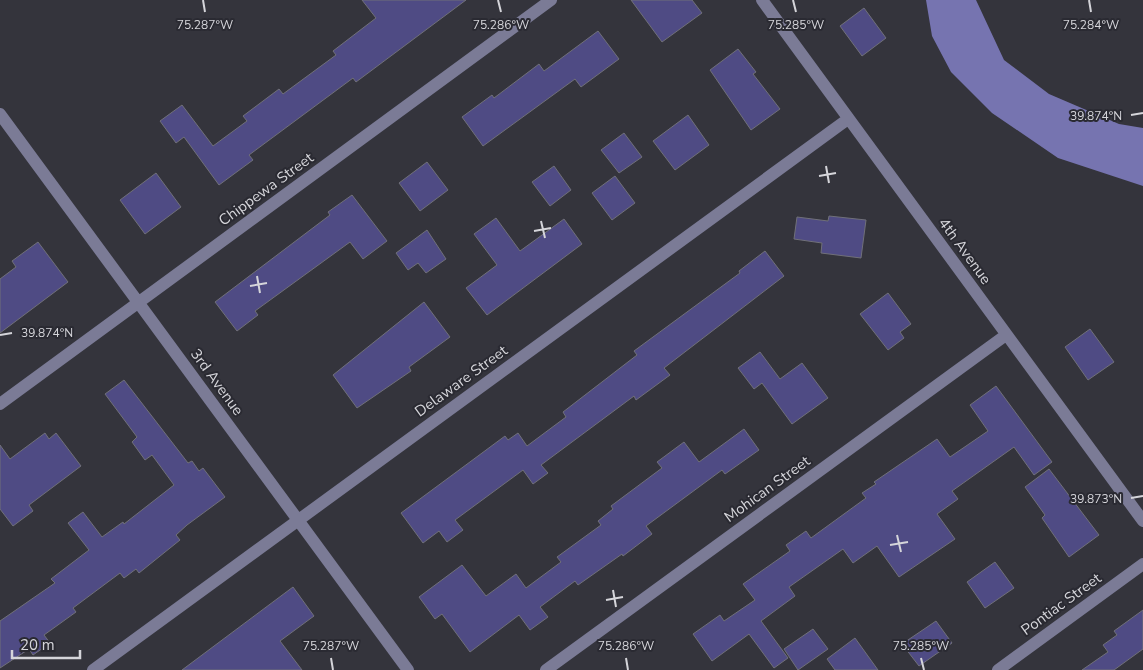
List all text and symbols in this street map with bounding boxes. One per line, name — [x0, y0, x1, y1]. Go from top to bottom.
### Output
text: 75.287°W — [177, 17, 233, 33]
text: 75.286°W — [473, 17, 529, 33]
text: 75.285°W — [768, 17, 824, 33]
text: 75.284°W — [1063, 17, 1119, 33]
text: 39.874°N — [1070, 108, 1122, 124]
street label: Chippewa Street — [215, 147, 318, 230]
street label: 4th Avenue — [934, 214, 996, 288]
text: 39.874°N — [21, 325, 73, 341]
street label: Delaware Street — [411, 340, 512, 421]
street label: 3rd Avenue — [186, 345, 248, 419]
street label: Mohican Street — [720, 451, 814, 527]
text: 39.873°N — [1070, 491, 1122, 507]
street label: Pontiac Street — [1017, 568, 1106, 640]
scale bar — [12, 628, 80, 660]
text: 20 m — [20, 635, 55, 655]
text: 75.287°W — [303, 638, 359, 654]
text: 75.286°W — [598, 638, 654, 654]
text: 75.285°W — [893, 638, 949, 654]

